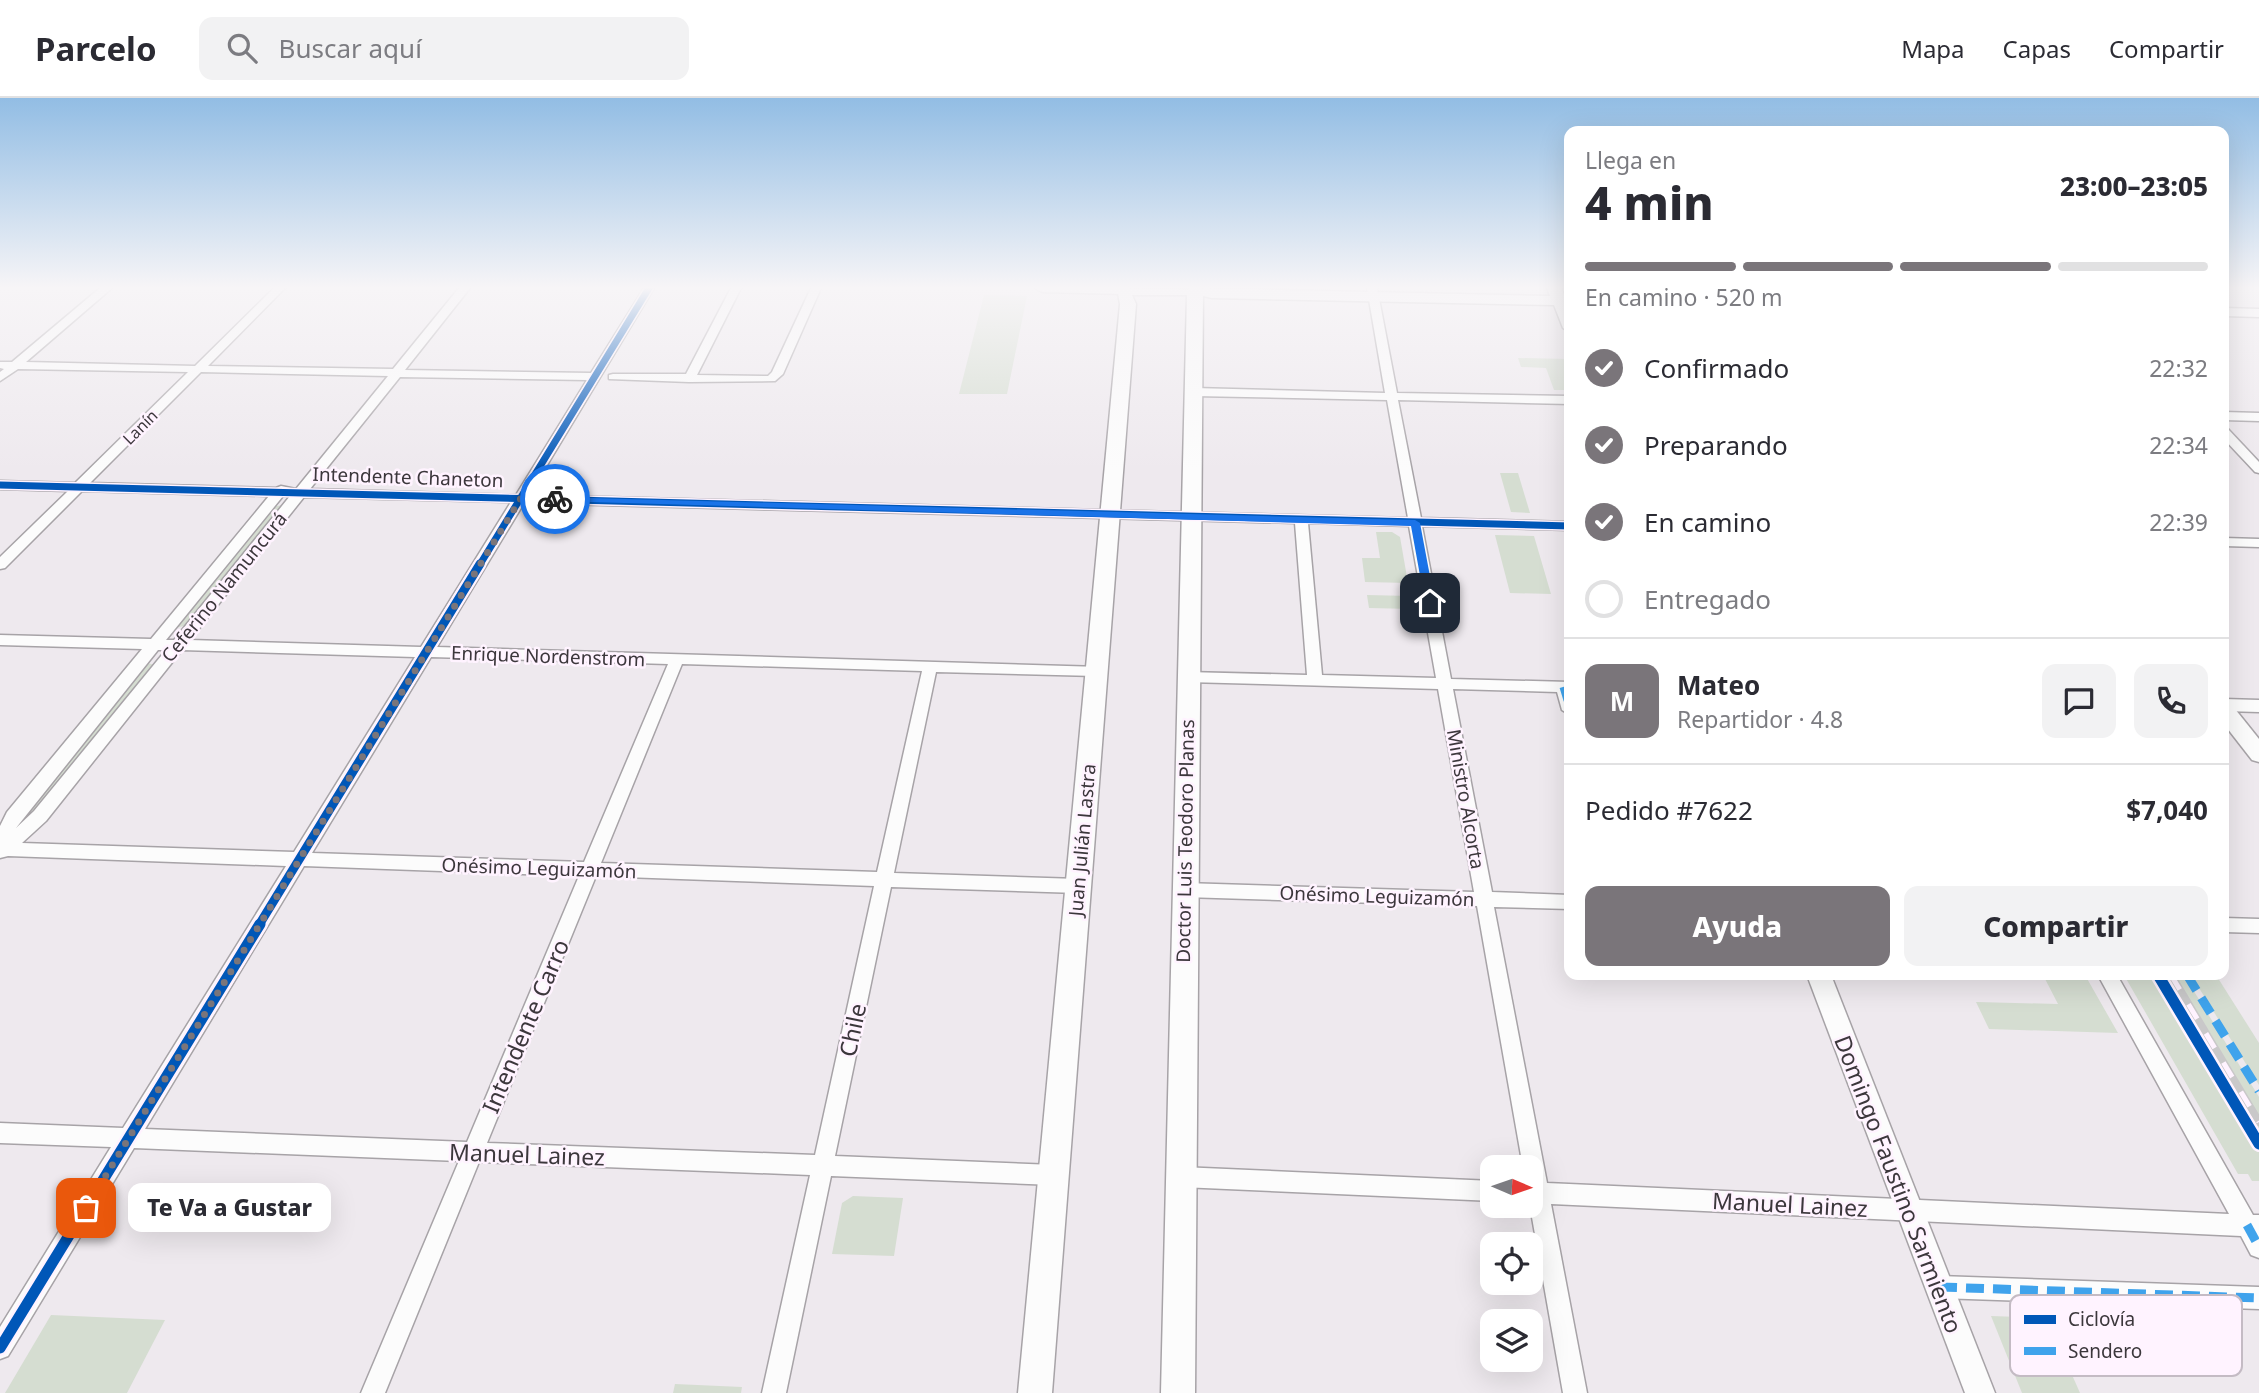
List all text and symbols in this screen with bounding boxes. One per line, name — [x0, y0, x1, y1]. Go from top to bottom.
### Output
search box — [199, 17, 689, 80]
text: Parcelo — [35, 26, 157, 71]
icon: search — [223, 29, 261, 67]
text: Buscar aquí — [279, 30, 422, 66]
text: Mapa — [1901, 32, 1965, 65]
text: Capas — [2003, 32, 2071, 65]
text: Compartir — [2109, 32, 2224, 65]
text: Llega en — [1585, 144, 1676, 176]
text: 23:00–23:05 — [2060, 168, 2208, 204]
text: 4 min — [1585, 171, 1714, 233]
text: En camino · 520 m — [1585, 281, 1783, 313]
icon: check — [1585, 349, 1623, 387]
text: Confirmado — [1644, 350, 1789, 386]
text: 22:32 — [2149, 352, 2208, 384]
street label: Lanín — [118, 405, 162, 449]
icon: check — [1585, 426, 1623, 464]
text: Preparando — [1644, 427, 1788, 463]
text: 22:34 — [2149, 429, 2208, 461]
street label: Intendente Chaneton — [312, 461, 504, 493]
courier — [520, 464, 590, 534]
icon: bike — [536, 480, 574, 518]
icon: check — [1585, 503, 1623, 541]
text: En camino — [1644, 504, 1771, 540]
street label: Ceferino Namuncurá — [155, 506, 293, 668]
text: 22:39 — [2149, 506, 2208, 538]
pin — [1400, 573, 1460, 633]
text: Entregado — [1644, 581, 1771, 617]
icon: home — [1411, 584, 1449, 622]
street label: Enrique Nordenstrom — [450, 640, 646, 672]
button: chat — [2042, 664, 2116, 738]
button: phone — [2134, 664, 2208, 738]
text: Mateo — [1677, 667, 1760, 703]
text: M — [1610, 683, 1634, 719]
text: Repartidor · 4.8 — [1677, 703, 1843, 735]
street label: Doctor Luis Teodoro Planas — [1170, 719, 1200, 963]
street label: Ministro Alcorta — [1441, 727, 1491, 871]
street label: Juan Julián Lastra — [1062, 763, 1102, 919]
text: Pedido #7622 — [1585, 792, 1753, 828]
text: $7,040 — [2126, 792, 2208, 828]
street label: Onésimo Leguizamón — [441, 852, 637, 884]
street label: Onésimo Leguizamón — [1279, 880, 1475, 912]
button: Ayuda — [1585, 886, 1890, 966]
button: Compartir — [1904, 886, 2208, 966]
street label: Intendente Carro — [474, 934, 576, 1118]
street label: Chile — [831, 1000, 873, 1060]
street label: Domingo Faustino Sarmiento — [1827, 1030, 1971, 1338]
street label: Manuel Lainez — [449, 1135, 605, 1173]
north arrow — [1480, 1155, 1544, 1218]
map controls — [1480, 1155, 1543, 1372]
pin — [56, 1178, 116, 1238]
callout: Te Va a Gustar — [128, 1184, 331, 1232]
street label: Manuel Lainez — [1711, 1184, 1869, 1224]
icon: bag — [67, 1189, 105, 1227]
text: Te Va a Gustar — [147, 1191, 312, 1223]
button: locate — [1480, 1232, 1543, 1295]
legend — [2010, 1295, 2242, 1376]
text: Ciclovía — [2068, 1306, 2135, 1332]
button: layers — [1480, 1309, 1543, 1372]
text: Sendero — [2068, 1338, 2142, 1364]

